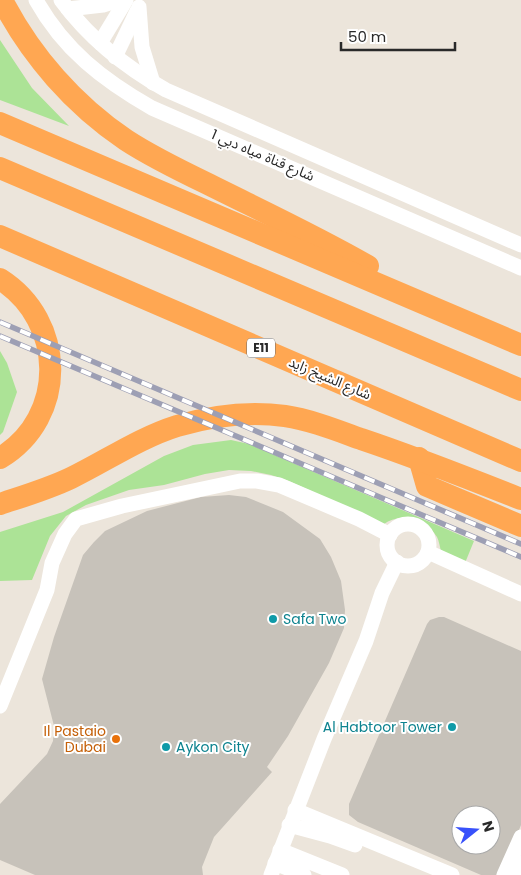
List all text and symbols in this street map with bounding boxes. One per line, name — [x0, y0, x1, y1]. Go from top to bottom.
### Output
scale bar — [341, 20, 455, 52]
text: 50 m — [348, 26, 386, 47]
street label: شارع قناة مياه دبي 1 — [208, 124, 318, 187]
road number: E11 — [247, 338, 275, 358]
street label: شارع الشيخ زايد — [285, 352, 374, 405]
place label: Safa Two — [283, 609, 347, 629]
marker: Safa Two — [267, 613, 279, 625]
place label: Al Habtoor Tower — [323, 717, 442, 737]
place label: Il Pastaio Dubai — [44, 721, 106, 757]
marker: Al Habtoor Tower — [446, 721, 458, 733]
marker: Il Pastaio Dubai — [110, 733, 122, 745]
place label: Aykon City — [176, 737, 250, 757]
marker: Aykon City — [160, 741, 172, 753]
north arrow — [451, 805, 501, 855]
text: N — [477, 818, 500, 834]

